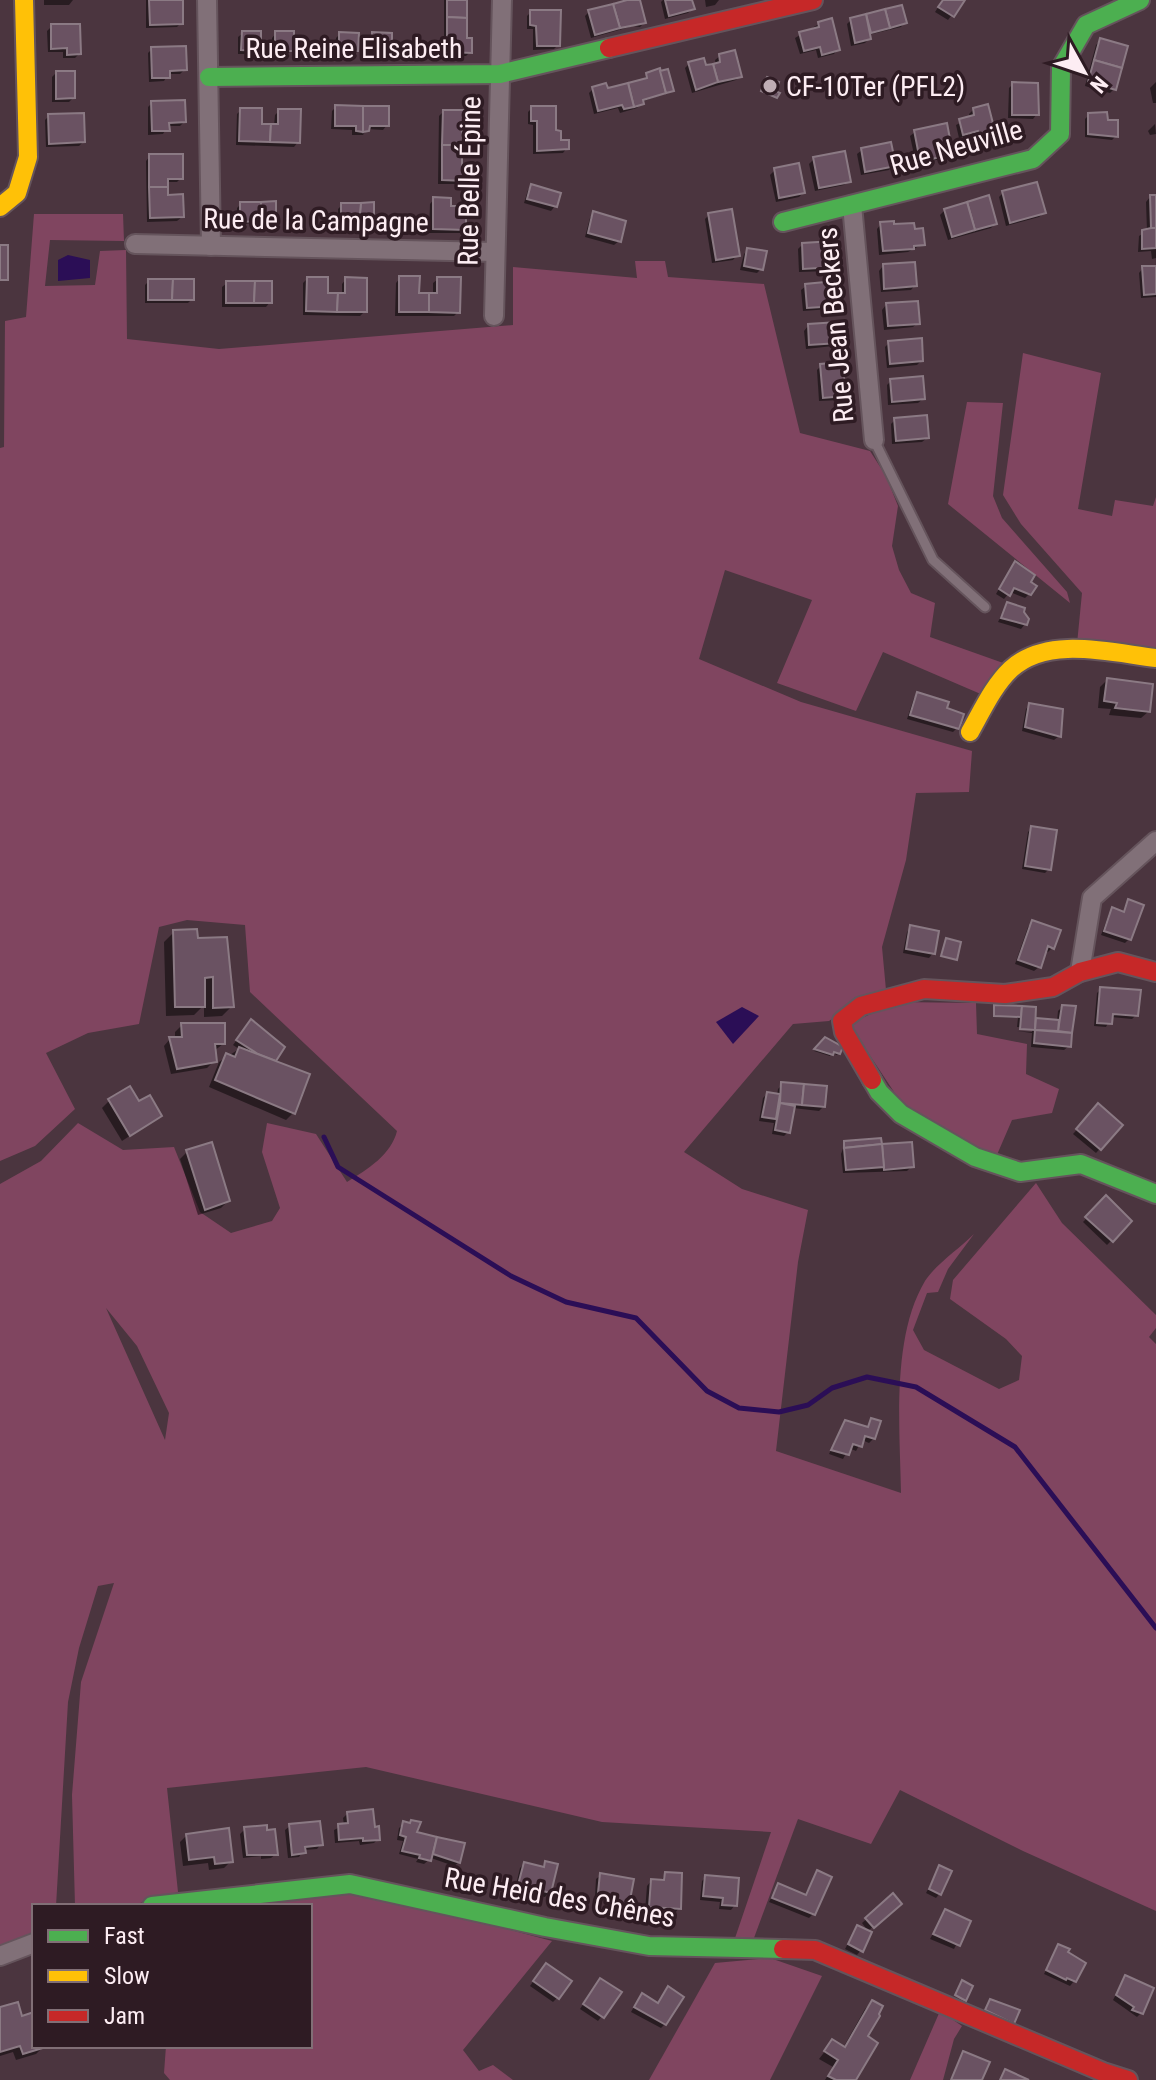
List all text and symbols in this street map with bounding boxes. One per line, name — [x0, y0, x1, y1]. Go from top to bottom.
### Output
street label: Rue Reine Elisabeth — [245, 32, 463, 65]
north arrow — [1044, 32, 1124, 112]
place label: CF-10Ter (PFL2) — [786, 70, 965, 103]
text: N — [1085, 71, 1113, 98]
marker: CF-10Ter (PFL2) — [761, 77, 779, 95]
street label: Rue Belle Épine — [452, 96, 487, 266]
street label: Rue Neuville — [886, 113, 1026, 182]
street label: Rue de la Campagne — [203, 202, 429, 239]
street label: Rue Jean Beckers — [811, 226, 860, 424]
street label: Rue Heid des Chênes — [442, 1861, 678, 1934]
legend — [32, 1904, 312, 2048]
text: Fast — [104, 1922, 145, 1950]
text: Slow — [104, 1962, 150, 1990]
text: Jam — [104, 2002, 145, 2030]

